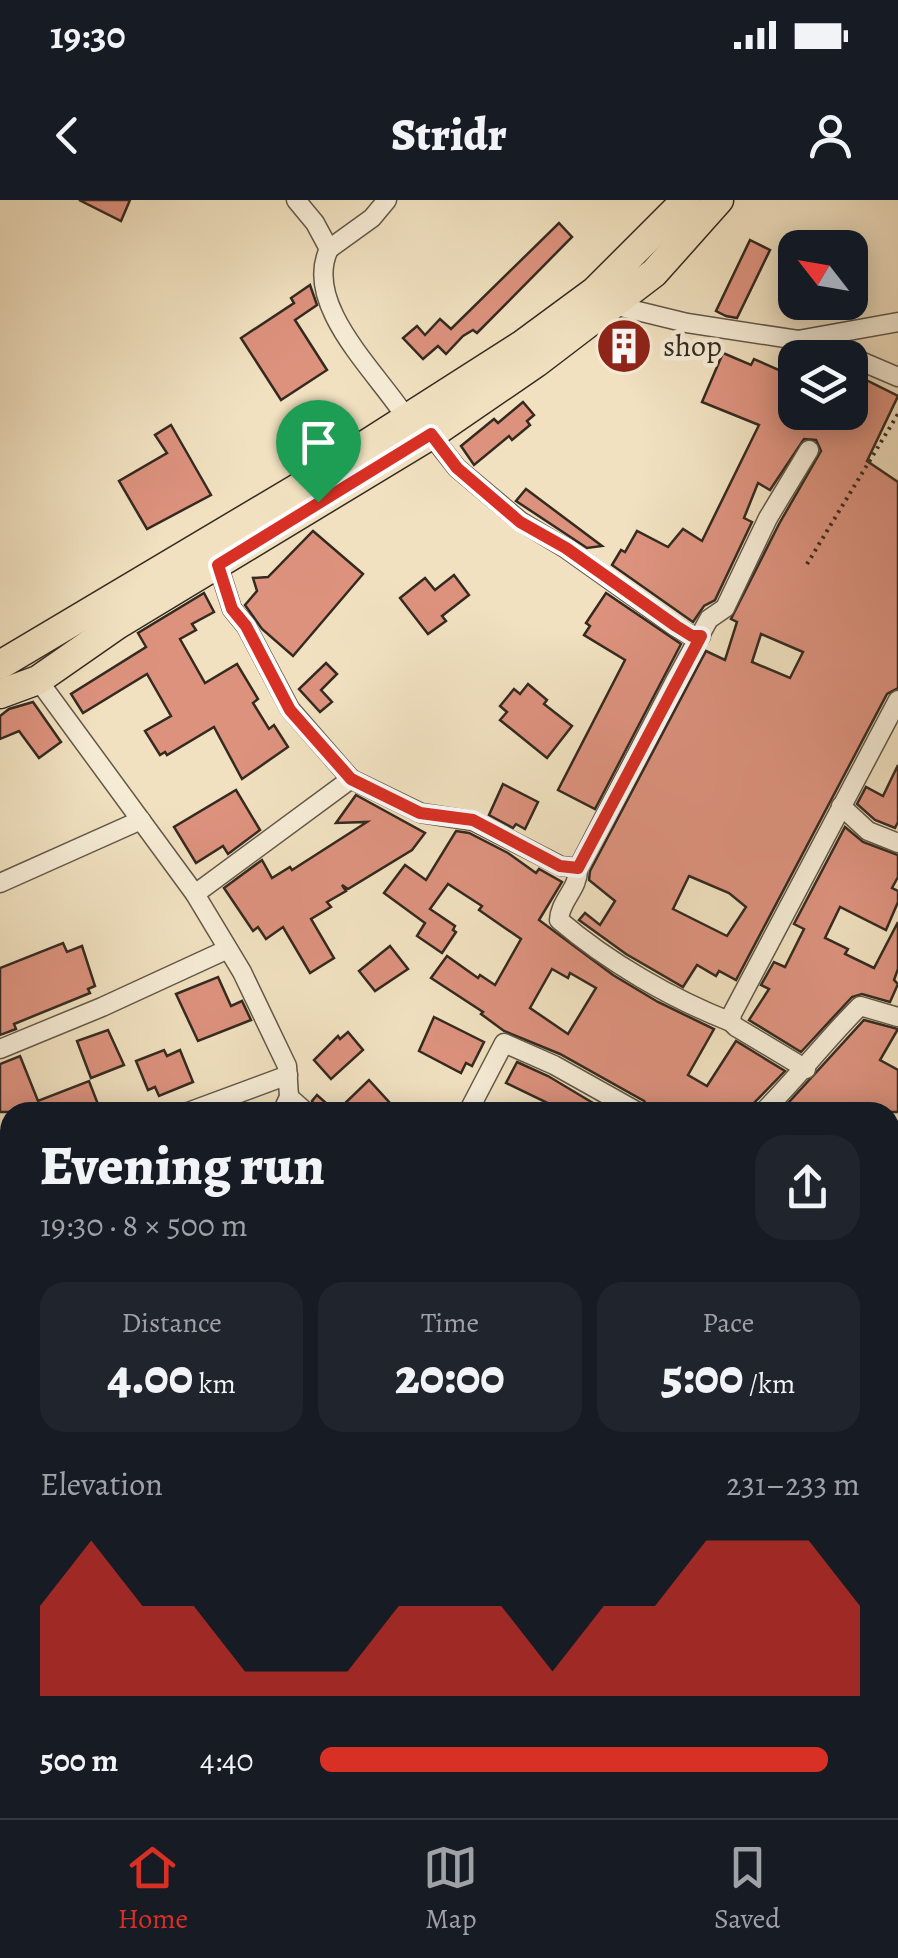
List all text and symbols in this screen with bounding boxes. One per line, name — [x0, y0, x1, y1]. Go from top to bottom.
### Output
text: 19:30 — [50, 9, 126, 61]
text: Stridr — [391, 104, 507, 166]
icon: back — [40, 108, 95, 163]
icon: person — [803, 108, 858, 163]
north arrow — [778, 230, 868, 320]
map controls — [778, 230, 868, 430]
building icon: shop — [594, 316, 654, 376]
place label: shop — [663, 326, 722, 366]
button: layers — [778, 340, 868, 430]
pin — [276, 400, 361, 503]
icon: arrive — [291, 415, 346, 470]
text: Evening run — [40, 1128, 325, 1203]
button: share — [755, 1135, 860, 1240]
text: 19:30 · 8 × 500 m — [40, 1203, 248, 1247]
text: Distance — [121, 1304, 222, 1342]
text: Time — [421, 1304, 479, 1342]
text: Pace — [702, 1304, 754, 1342]
text: 4.00 — [108, 1342, 193, 1410]
text: 20:00 — [395, 1342, 505, 1410]
text: 5:00 — [661, 1342, 743, 1410]
text: km — [193, 1365, 236, 1403]
text: /km — [743, 1365, 795, 1403]
text: Elevation — [40, 1462, 163, 1506]
text: 231–233 m — [726, 1462, 860, 1506]
text: 500 m — [40, 1738, 118, 1782]
text: 4:40 — [200, 1738, 254, 1782]
tab: Home — [118, 1840, 188, 1938]
tab: Map — [423, 1840, 478, 1938]
tab: Saved — [714, 1840, 780, 1938]

